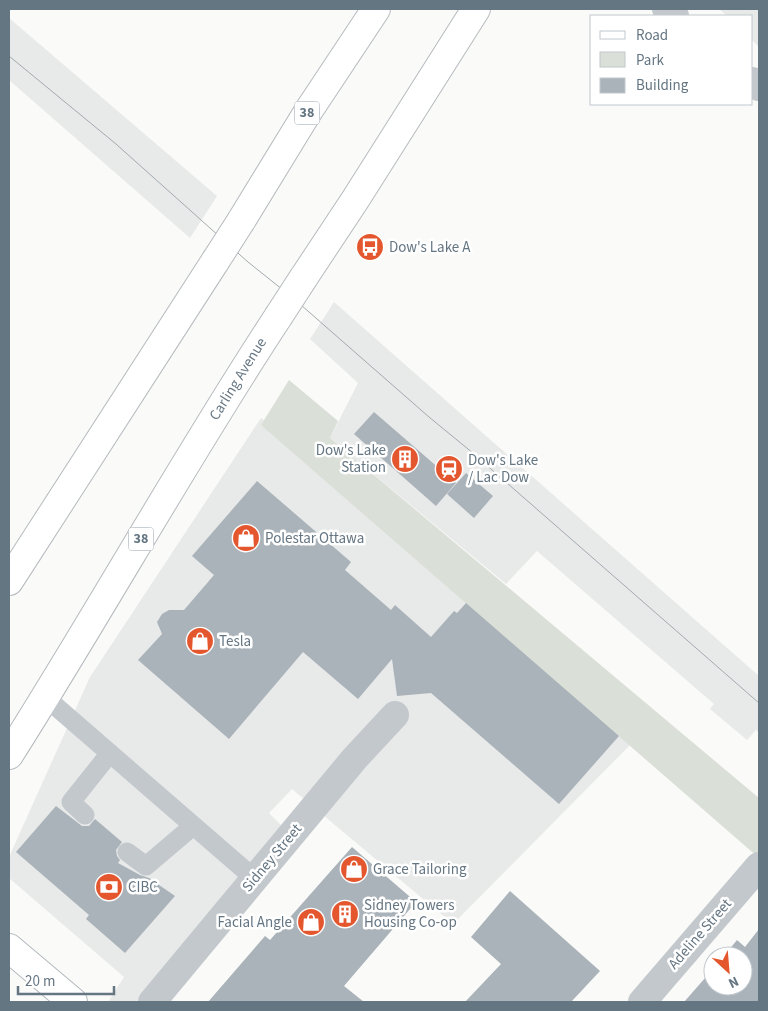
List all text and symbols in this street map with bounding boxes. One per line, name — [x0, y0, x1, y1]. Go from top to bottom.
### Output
legend — [590, 15, 753, 105]
text: Road — [636, 25, 668, 46]
text: Park — [636, 50, 665, 71]
text: Building — [636, 75, 689, 96]
road number: 38 — [294, 102, 320, 125]
bus stop icon: Dow's Lake A — [355, 232, 385, 262]
place label: Dow's Lake A — [389, 237, 471, 258]
street label: Carling Avenue — [204, 334, 272, 424]
place label: Dow's Lake Station — [316, 440, 386, 478]
building icon: Dow's Lake Station — [390, 444, 420, 474]
place label: Dow's Lake / Lac Dow — [468, 450, 538, 488]
station icon: Dow's Lake / Lac Dow — [434, 454, 464, 484]
shop icon: Polestar Ottawa — [231, 523, 261, 553]
road number: 38 — [128, 528, 154, 550]
place label: Polestar Ottawa — [265, 528, 364, 549]
shop icon: Tesla — [185, 626, 215, 656]
place label: Tesla — [219, 631, 251, 652]
street label: Sidney Street — [237, 819, 307, 897]
shop icon: Grace Tailoring — [339, 854, 369, 884]
place label: Grace Tailoring — [373, 859, 467, 880]
bank icon: CIBC — [94, 872, 124, 902]
place label: CIBC — [128, 877, 158, 898]
street label: Adeline Street — [663, 894, 737, 974]
place label: Sidney Towers Housing Co-op — [364, 895, 457, 933]
building icon: Sidney Towers Housing Co-op — [330, 899, 360, 929]
shop icon: Facial Angle — [296, 907, 326, 937]
place label: Facial Angle — [217, 912, 292, 933]
north arrow — [703, 946, 753, 996]
scale bar — [18, 964, 114, 996]
text: 20 m — [25, 971, 55, 992]
text: N — [725, 971, 742, 993]

